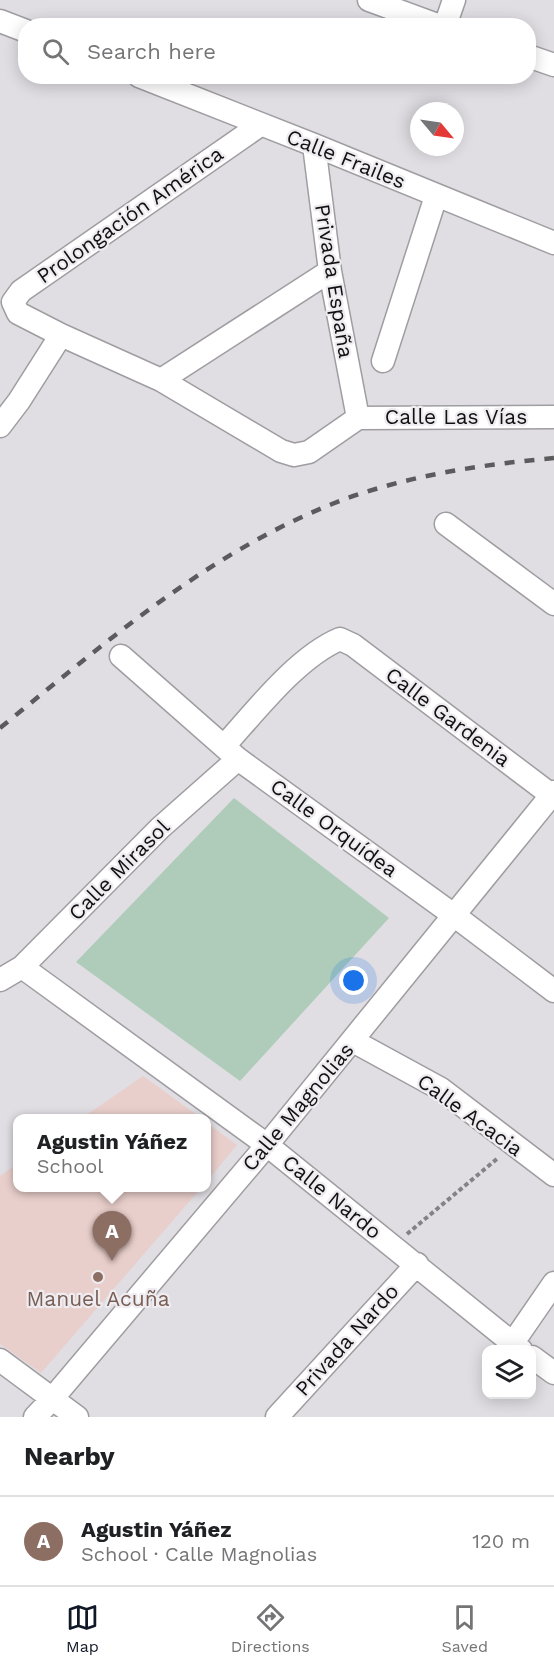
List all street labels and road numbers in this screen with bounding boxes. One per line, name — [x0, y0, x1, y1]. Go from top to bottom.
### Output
street label: Calle Frailes — [283, 123, 409, 194]
street label: Prolongación América — [32, 141, 228, 288]
street label: Privada España — [310, 202, 359, 360]
street label: Calle Las Vías — [385, 404, 527, 429]
street label: Calle Gardenia — [381, 662, 516, 772]
street label: Calle Orquídea — [266, 773, 403, 882]
street label: Calle Mirasol — [63, 814, 175, 925]
street label: Calle Magnolias — [237, 1037, 359, 1176]
street label: Calle Acacia — [413, 1068, 528, 1161]
street label: Calle Nardo — [278, 1149, 387, 1244]
street label: Privada Nardo — [290, 1278, 404, 1401]

